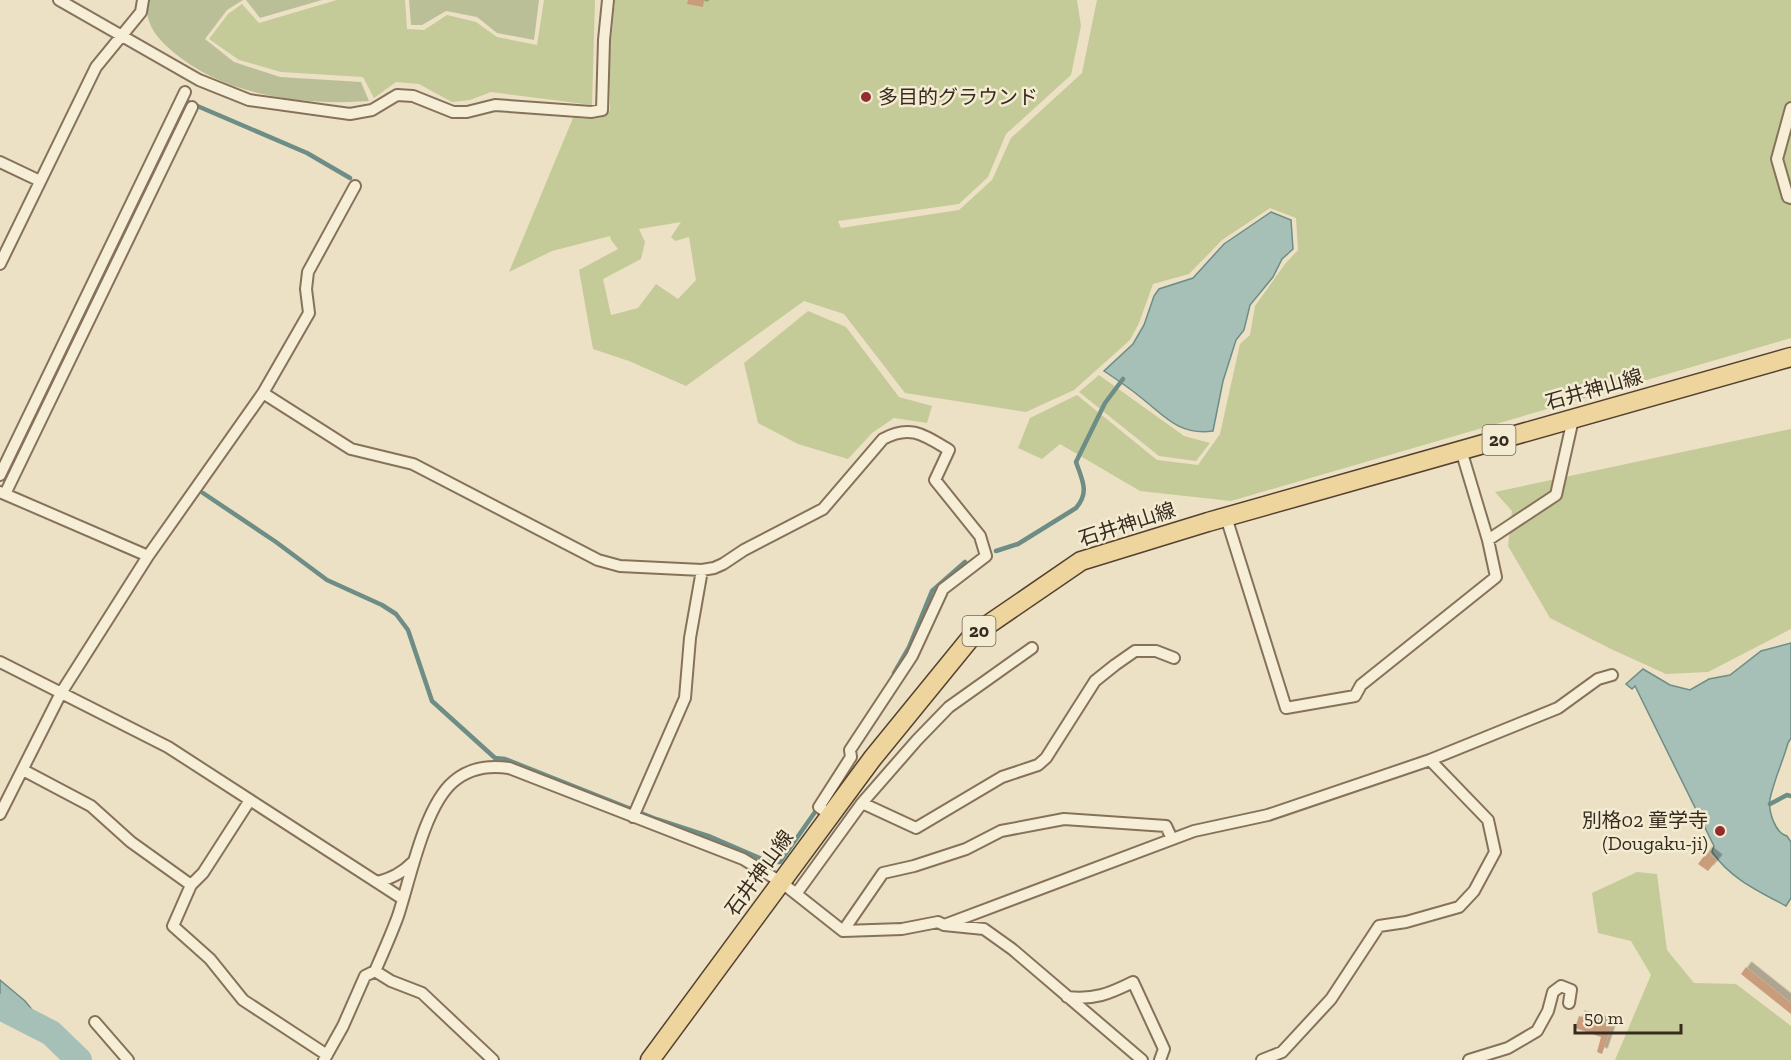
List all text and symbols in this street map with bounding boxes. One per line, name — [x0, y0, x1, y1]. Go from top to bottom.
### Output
place label: 多目的グラウンド — [878, 85, 1038, 109]
marker: 多目的グラウンド — [859, 90, 873, 104]
street label: 石井神山線 — [1543, 364, 1645, 414]
road number: 20 — [1482, 425, 1516, 455]
street label: 石井神山線 — [1076, 497, 1178, 551]
road number: 20 — [962, 616, 996, 646]
place label: 別格02 童学寺 (Dougaku-ji) — [1582, 808, 1708, 855]
marker: 別格02 童学寺 (Dougaku-ji) — [1713, 824, 1727, 838]
street label: 石井神山線 — [720, 825, 798, 921]
scale bar — [1575, 997, 1682, 1035]
text: 50 m — [1584, 1007, 1624, 1029]

